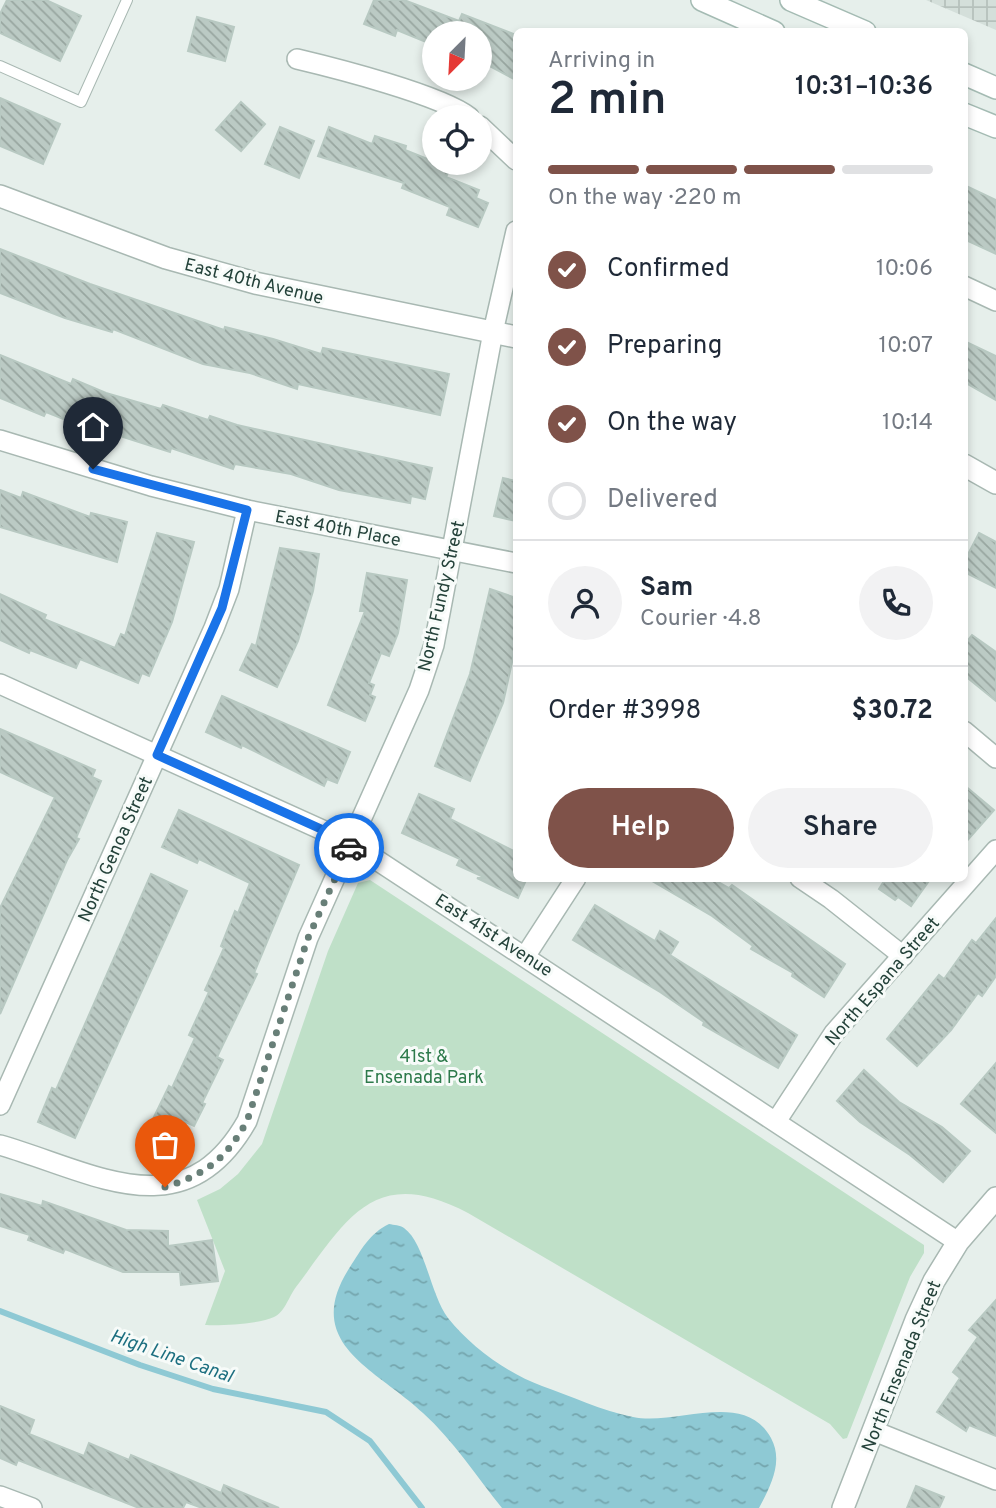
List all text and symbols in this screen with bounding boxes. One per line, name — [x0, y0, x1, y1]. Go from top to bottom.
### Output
north arrow — [422, 21, 492, 91]
map controls — [422, 21, 492, 175]
text: Arriving in — [548, 47, 655, 76]
text: 10:31–10:36 — [795, 71, 933, 104]
text: 2 min — [548, 72, 667, 131]
button: locate — [422, 105, 492, 175]
text: On the way · 220 m — [548, 184, 742, 213]
icon: check — [548, 251, 586, 289]
text: Confirmed — [607, 253, 730, 286]
street label: East 40th Avenue — [182, 254, 326, 311]
text: 10:06 — [876, 255, 933, 284]
icon: check — [548, 328, 586, 366]
text: Preparing — [607, 330, 722, 363]
text: 10:07 — [878, 332, 933, 361]
pin — [63, 397, 123, 469]
icon: check — [548, 405, 586, 443]
text: On the way — [607, 407, 737, 440]
icon: home — [74, 408, 112, 446]
text: 10:14 — [882, 409, 933, 438]
text: Delivered — [607, 484, 718, 517]
street label: East 40th Place — [273, 506, 403, 553]
street label: North Fundy Street — [414, 519, 471, 674]
button: person — [548, 566, 622, 640]
button: phone — [859, 566, 933, 640]
text: Sam — [640, 572, 693, 605]
text: Courier · 4.8 — [640, 605, 761, 634]
text: Order #3998 — [548, 695, 701, 728]
text: $30.72 — [851, 695, 933, 728]
street label: North Genoa Street — [74, 773, 159, 926]
button: Help — [548, 788, 734, 868]
button: Share — [748, 788, 933, 868]
courier — [314, 813, 384, 883]
icon: car — [330, 829, 368, 867]
street label: East 41st Avenue — [430, 890, 556, 983]
street label: North Espana Street — [821, 913, 945, 1051]
park label: 41st & Ensenada Park — [364, 1046, 484, 1090]
pin — [135, 1115, 195, 1187]
icon: bag — [146, 1126, 184, 1164]
street label: North Ensenada Street — [857, 1277, 947, 1456]
water label: High Line Canal — [107, 1325, 237, 1390]

